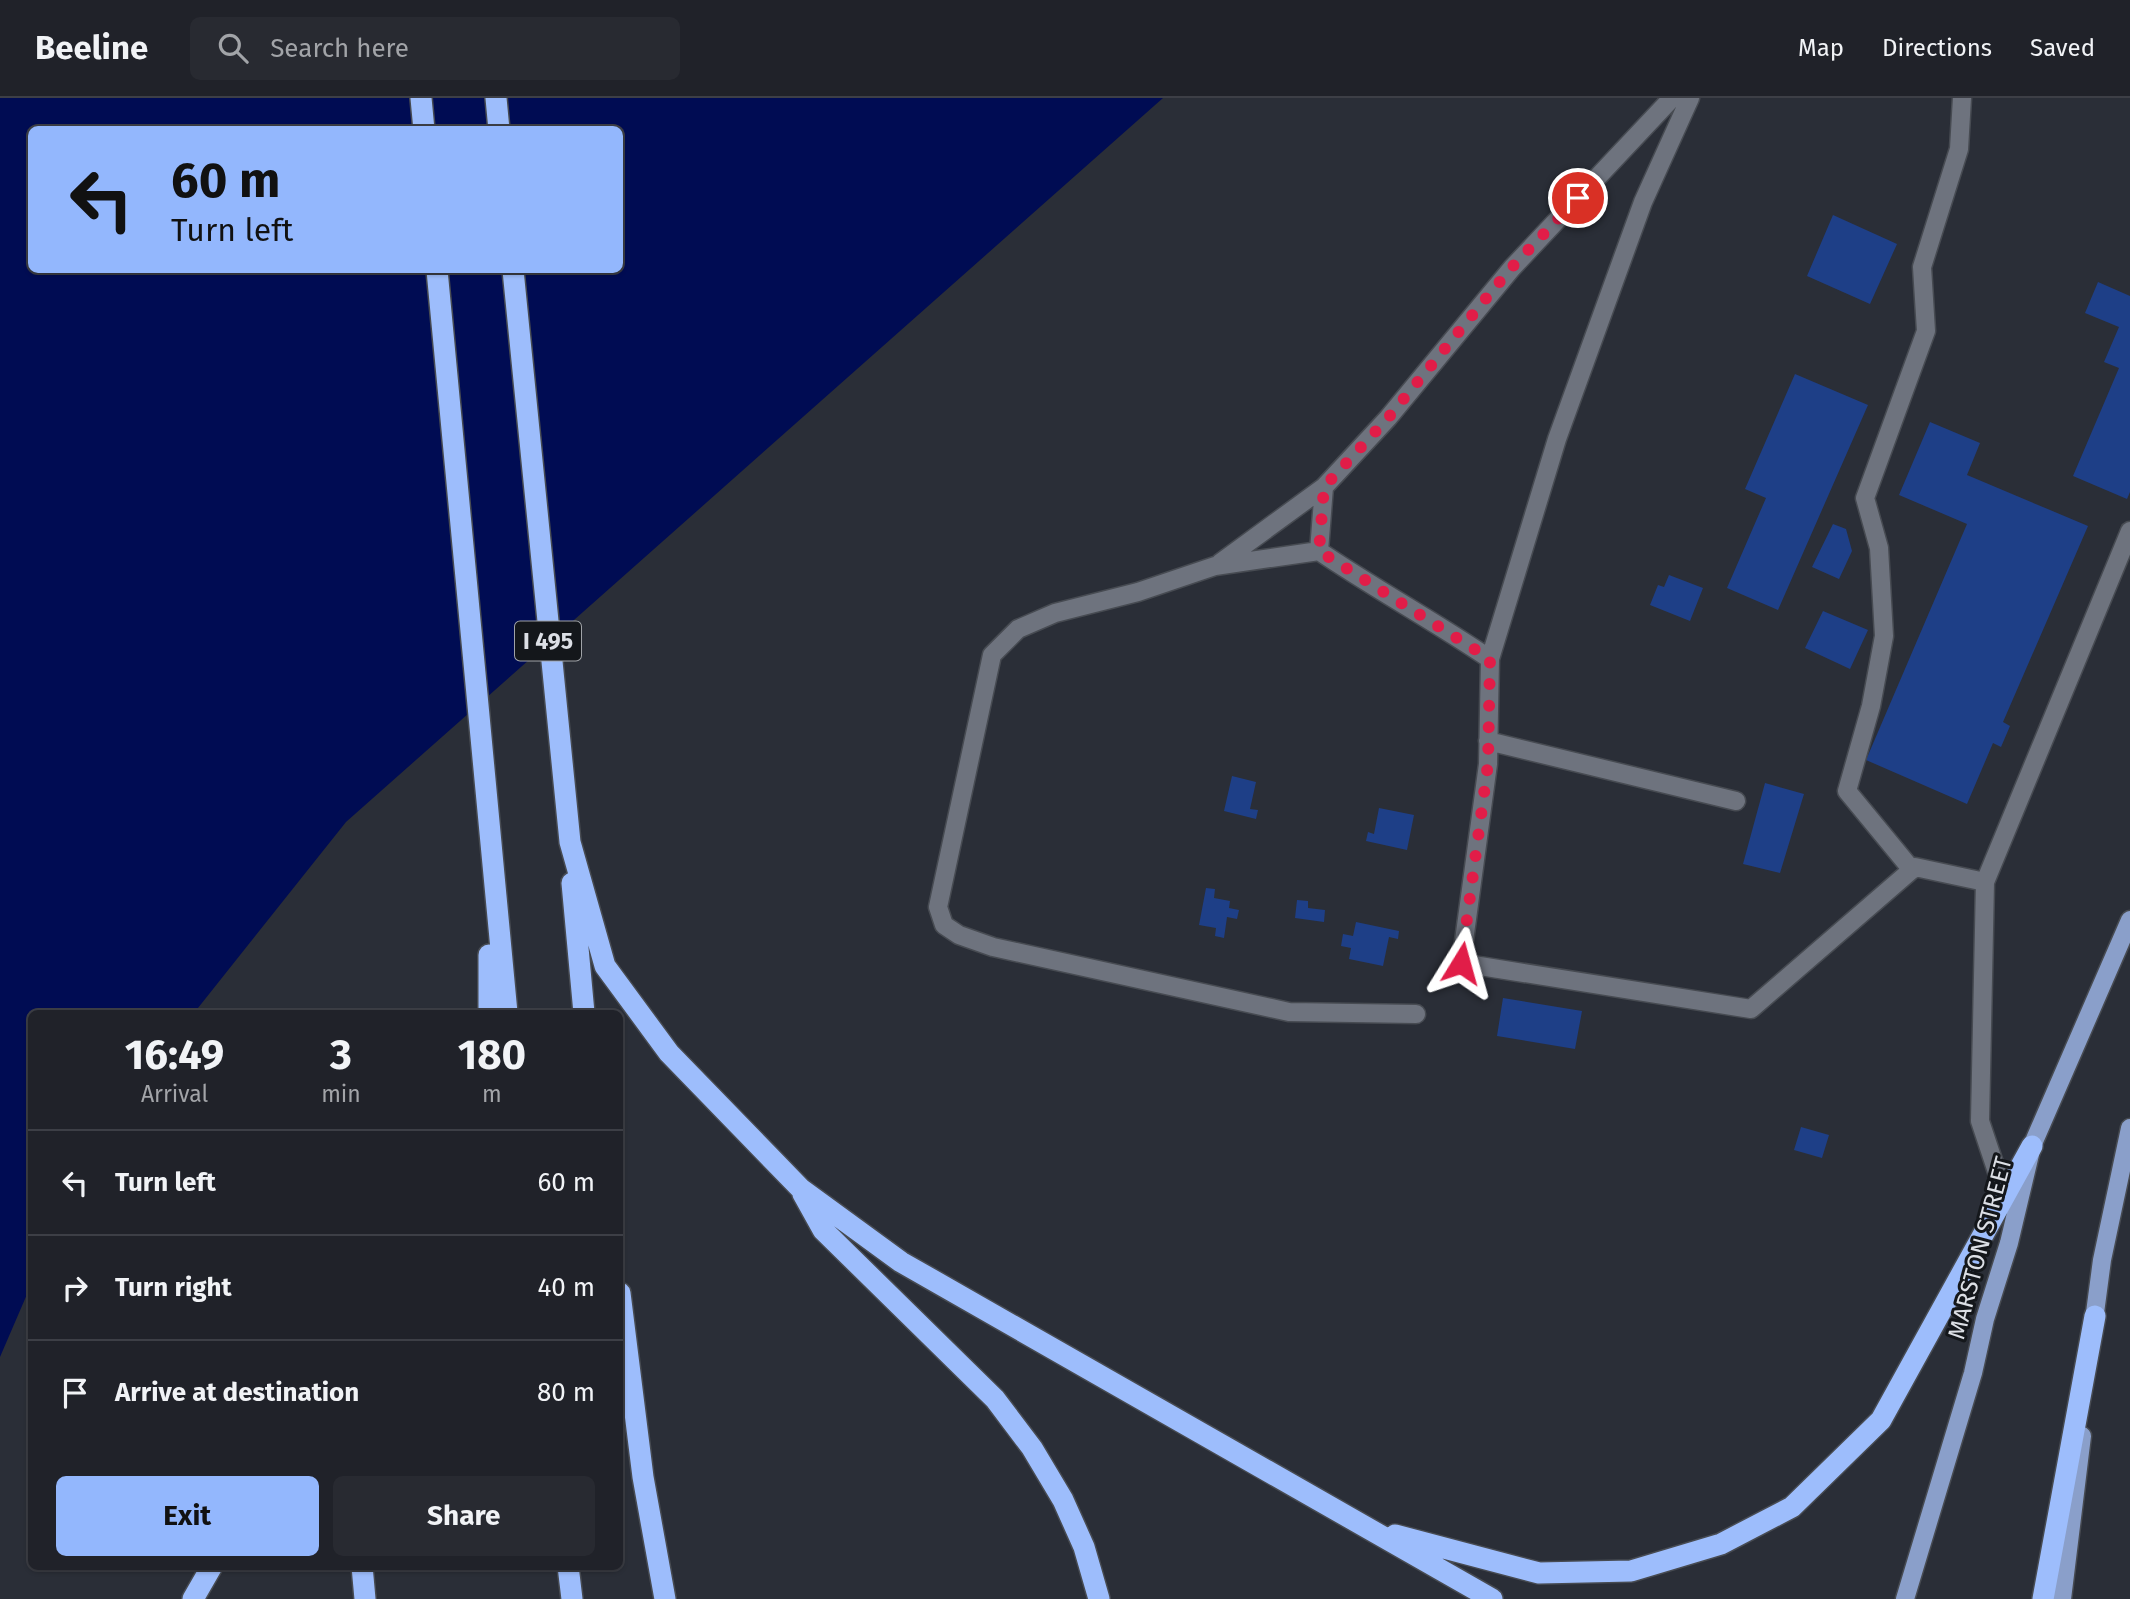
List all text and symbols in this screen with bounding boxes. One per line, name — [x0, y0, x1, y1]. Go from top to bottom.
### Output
search box — [190, 17, 680, 80]
text: Beeline — [35, 28, 148, 68]
icon: search — [214, 29, 252, 67]
text: Search here — [270, 33, 409, 64]
text: Map — [1798, 34, 1844, 62]
text: Directions — [1882, 34, 1992, 62]
text: Saved — [2030, 34, 2095, 62]
text: 60 m — [171, 151, 280, 210]
icon: left — [56, 154, 147, 245]
pin — [1548, 168, 1608, 228]
icon: arrive — [1559, 179, 1597, 217]
text: Turn left — [171, 211, 293, 249]
road number: I 495 — [515, 622, 581, 660]
position arrow — [1424, 926, 1498, 1000]
text: 16:49 — [125, 1030, 224, 1080]
text: 3 — [330, 1030, 352, 1080]
text: 180 — [458, 1030, 526, 1080]
text: Arrival — [141, 1080, 208, 1108]
text: min — [321, 1080, 361, 1108]
text: m — [482, 1080, 502, 1108]
street label: MARSTON STREET — [1942, 1153, 2018, 1342]
icon: left — [56, 1164, 94, 1202]
text: Turn left — [115, 1167, 216, 1198]
text: 60 m — [537, 1167, 595, 1198]
icon: right — [56, 1269, 94, 1307]
text: Turn right — [115, 1272, 232, 1303]
text: 40 m — [537, 1272, 595, 1303]
icon: arrive — [56, 1374, 94, 1412]
text: Arrive at destination — [115, 1377, 359, 1408]
text: 80 m — [537, 1377, 595, 1408]
button: Exit — [56, 1476, 319, 1556]
button: Share — [333, 1476, 595, 1556]

